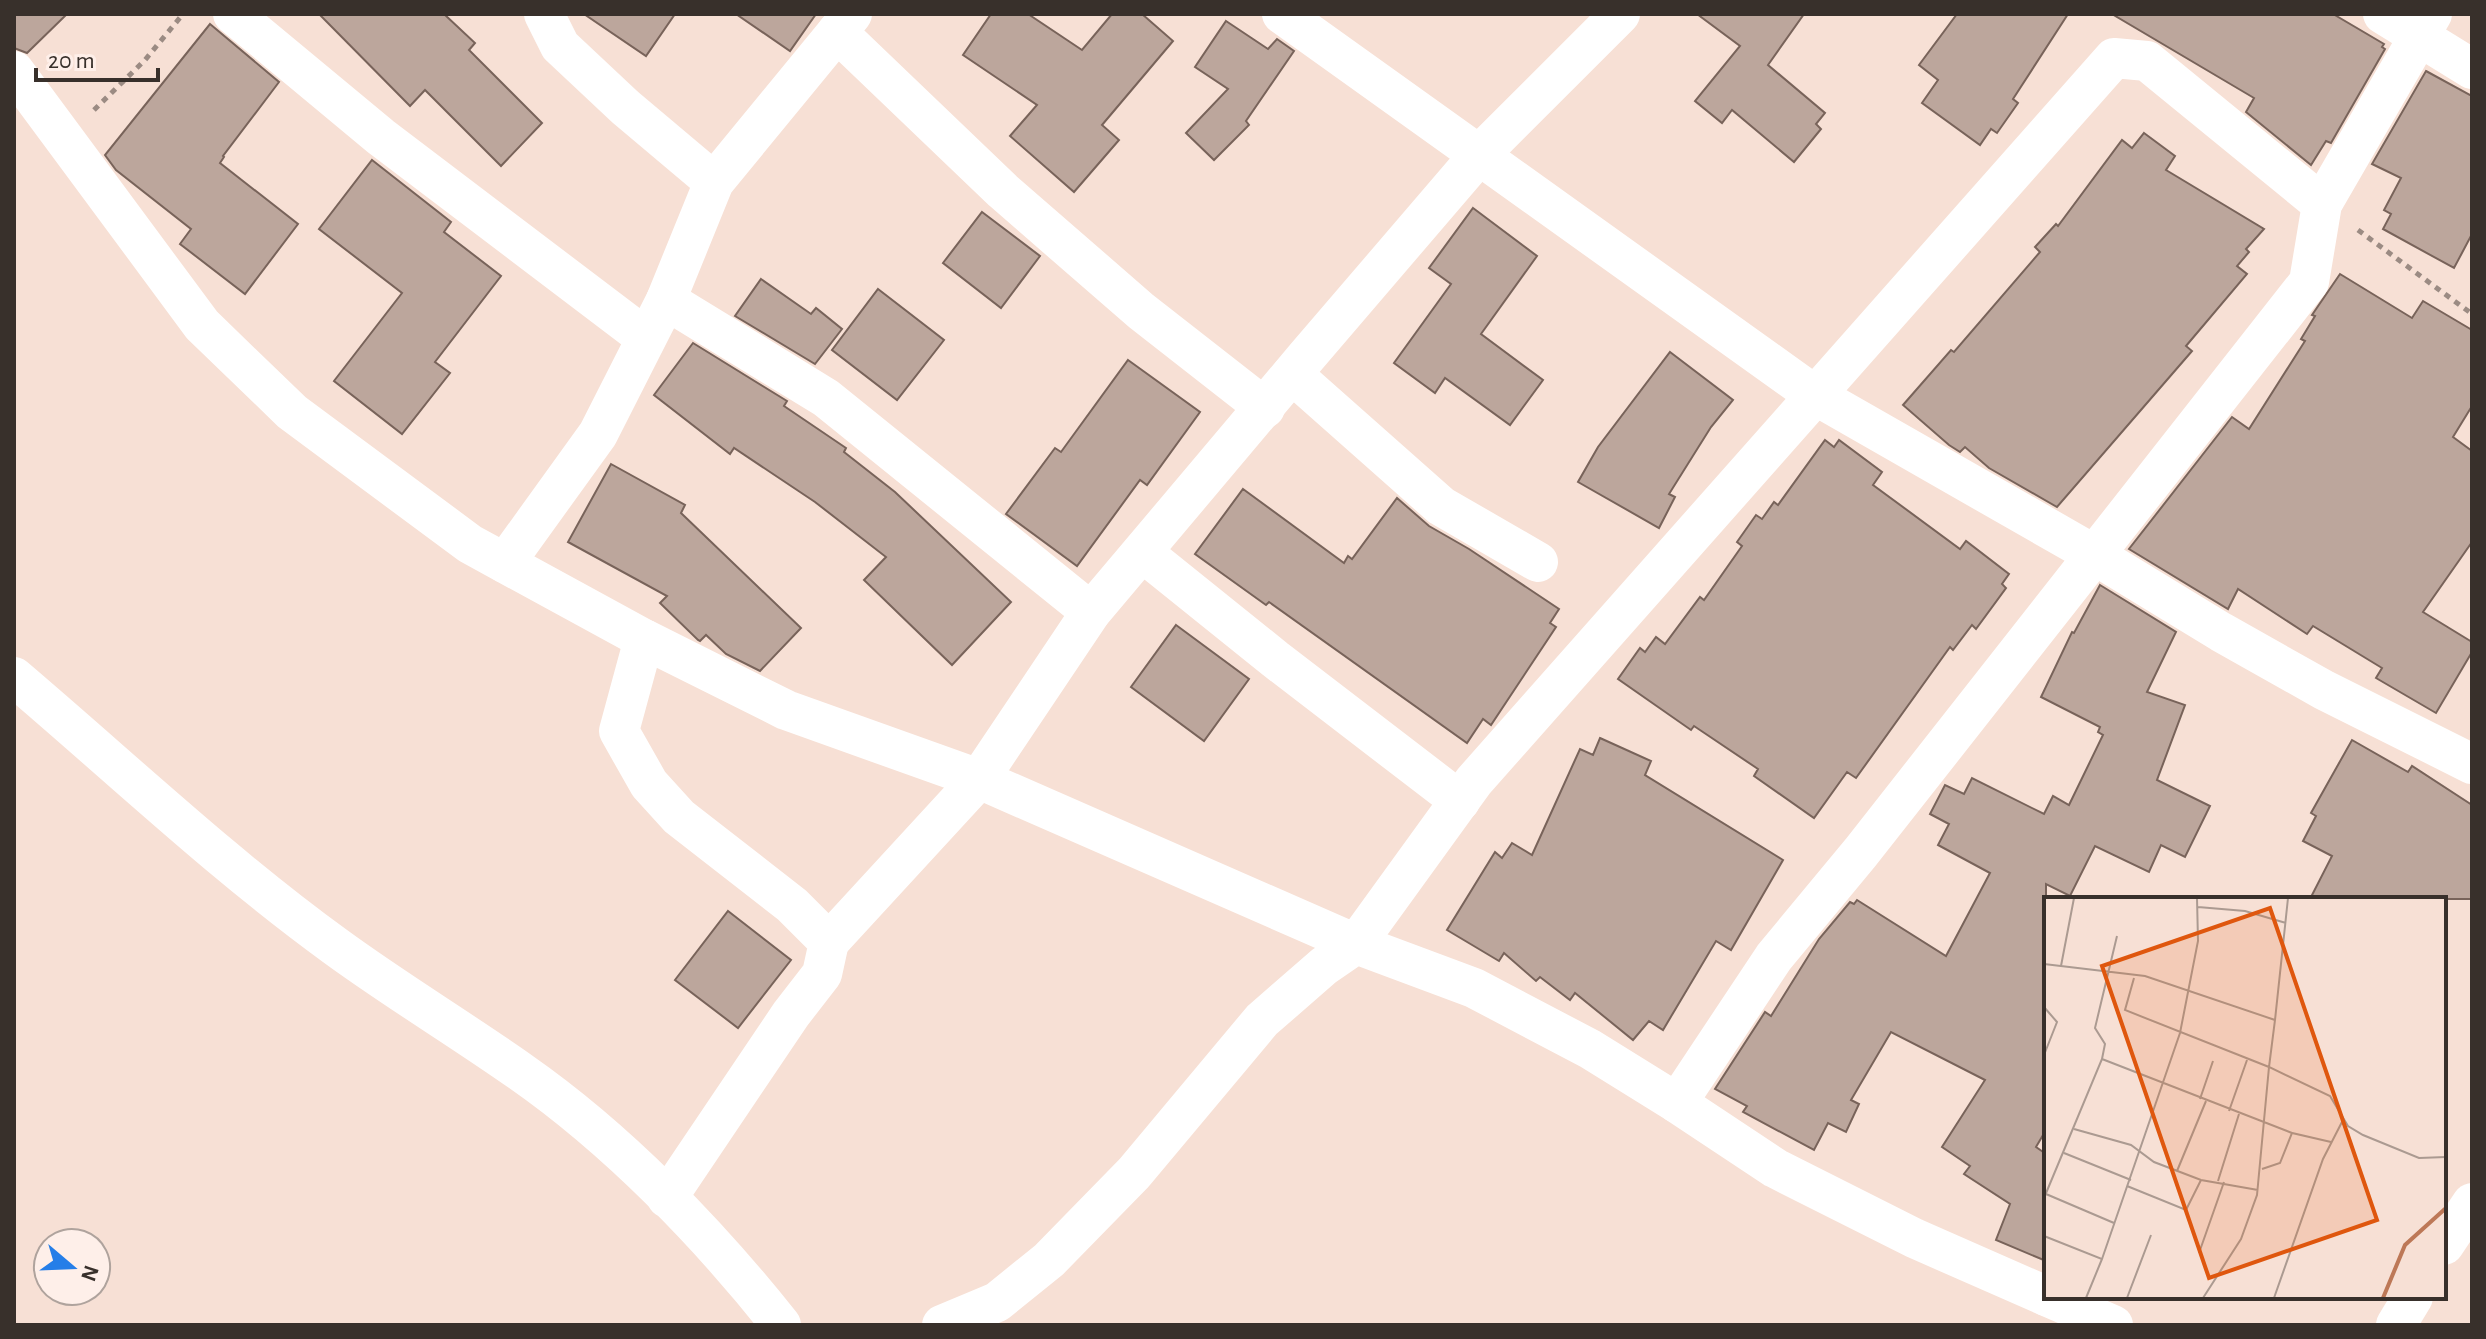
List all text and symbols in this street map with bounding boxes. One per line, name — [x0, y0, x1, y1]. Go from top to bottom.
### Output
scale bar — [36, 32, 158, 82]
text: 20 m — [48, 49, 95, 73]
inset map — [2044, 897, 2446, 1299]
north arrow — [32, 1227, 112, 1307]
text: N — [77, 1262, 103, 1284]

